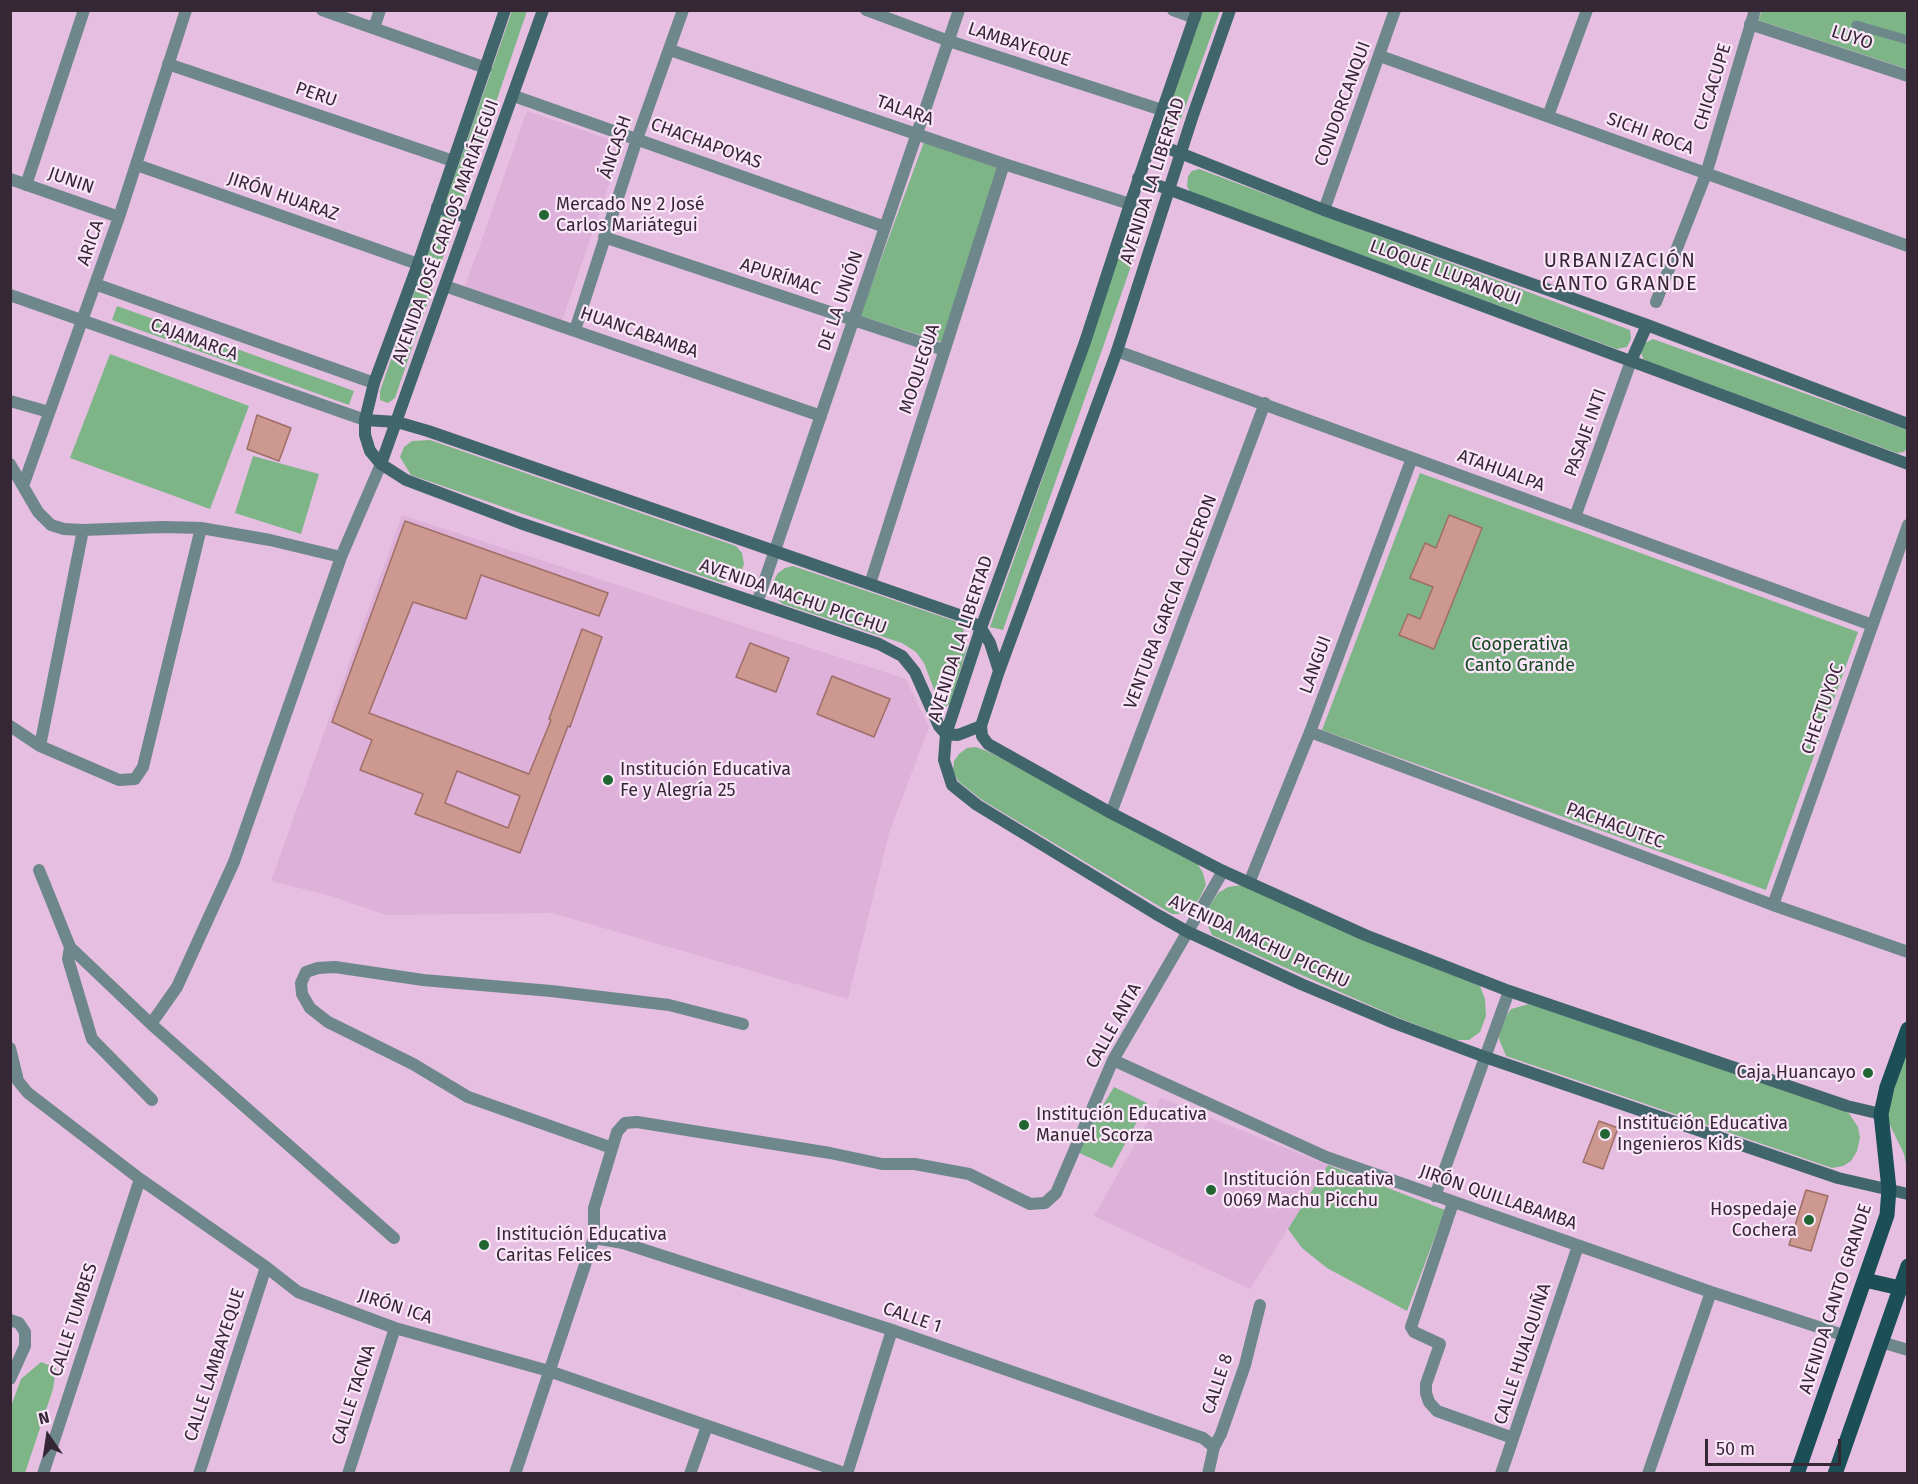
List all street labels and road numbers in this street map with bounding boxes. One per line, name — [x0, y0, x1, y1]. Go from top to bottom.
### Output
street label: LAMBAYEQUE — [965, 18, 1073, 72]
street label: LUYO — [1829, 21, 1875, 55]
street label: CONDORCANQUI — [1310, 38, 1376, 170]
street label: CHICACUPE — [1690, 41, 1736, 133]
street label: PERU — [292, 78, 340, 112]
street label: TALARA — [873, 91, 937, 131]
street label: AVENIDA LA LIBERTAD — [1116, 95, 1190, 267]
street label: AVENIDA JOSÉ CARLOS MARIÁTEGUI — [388, 97, 504, 367]
street label: SICHI ROCA — [1604, 108, 1696, 160]
street label: ÁNCASH — [595, 113, 637, 181]
street label: CHACHAPOYAS — [648, 114, 764, 174]
street label: JUNIN — [45, 163, 97, 199]
street label: JIRÓN HUARAZ — [225, 168, 341, 226]
street label: ARICA — [73, 217, 109, 269]
street label: LLOQUE LLUPANQUI — [1366, 236, 1524, 310]
street label: DE LA UNIÓN — [814, 248, 868, 354]
street label: APURÍMAC — [737, 254, 823, 300]
street label: HUANCABAMBA — [577, 303, 701, 363]
street label: CAJAMARCA — [147, 314, 241, 366]
street label: MOQUEGUA — [895, 321, 945, 417]
street label: PASAJE INTI — [1560, 386, 1612, 480]
street label: ATAHUALPA — [1455, 445, 1547, 497]
street label: VENTURA GARCIA CALDERON — [1120, 492, 1222, 712]
street label: AVENIDA LA LIBERTAD — [924, 553, 998, 725]
street label: AVENIDA MACHU PICCHU — [697, 555, 889, 639]
street label: LANGUI — [1296, 633, 1336, 697]
street label: CHECTUYOC — [1797, 661, 1849, 757]
street label: PACHACUTEC — [1563, 798, 1667, 854]
street label: AVENIDA MACHU PICCHU — [1165, 891, 1353, 993]
street label: CALLE ANTA — [1082, 980, 1146, 1072]
street label: JIRÓN QUILLABAMBA — [1416, 1161, 1580, 1235]
street label: AVENIDA CANTO GRANDE — [1795, 1201, 1877, 1397]
street label: CALLE TUMBES — [45, 1260, 103, 1380]
street label: CALLE HUALQUIÑA — [1490, 1281, 1556, 1427]
street label: JIRÓN ICA — [355, 1285, 435, 1329]
street label: CALLE LAMBAYEQUE — [180, 1286, 250, 1444]
street label: CALLE 1 — [880, 1298, 944, 1338]
street label: CALLE TACNA — [328, 1342, 380, 1448]
street label: CALLE 8 — [1198, 1351, 1238, 1417]

